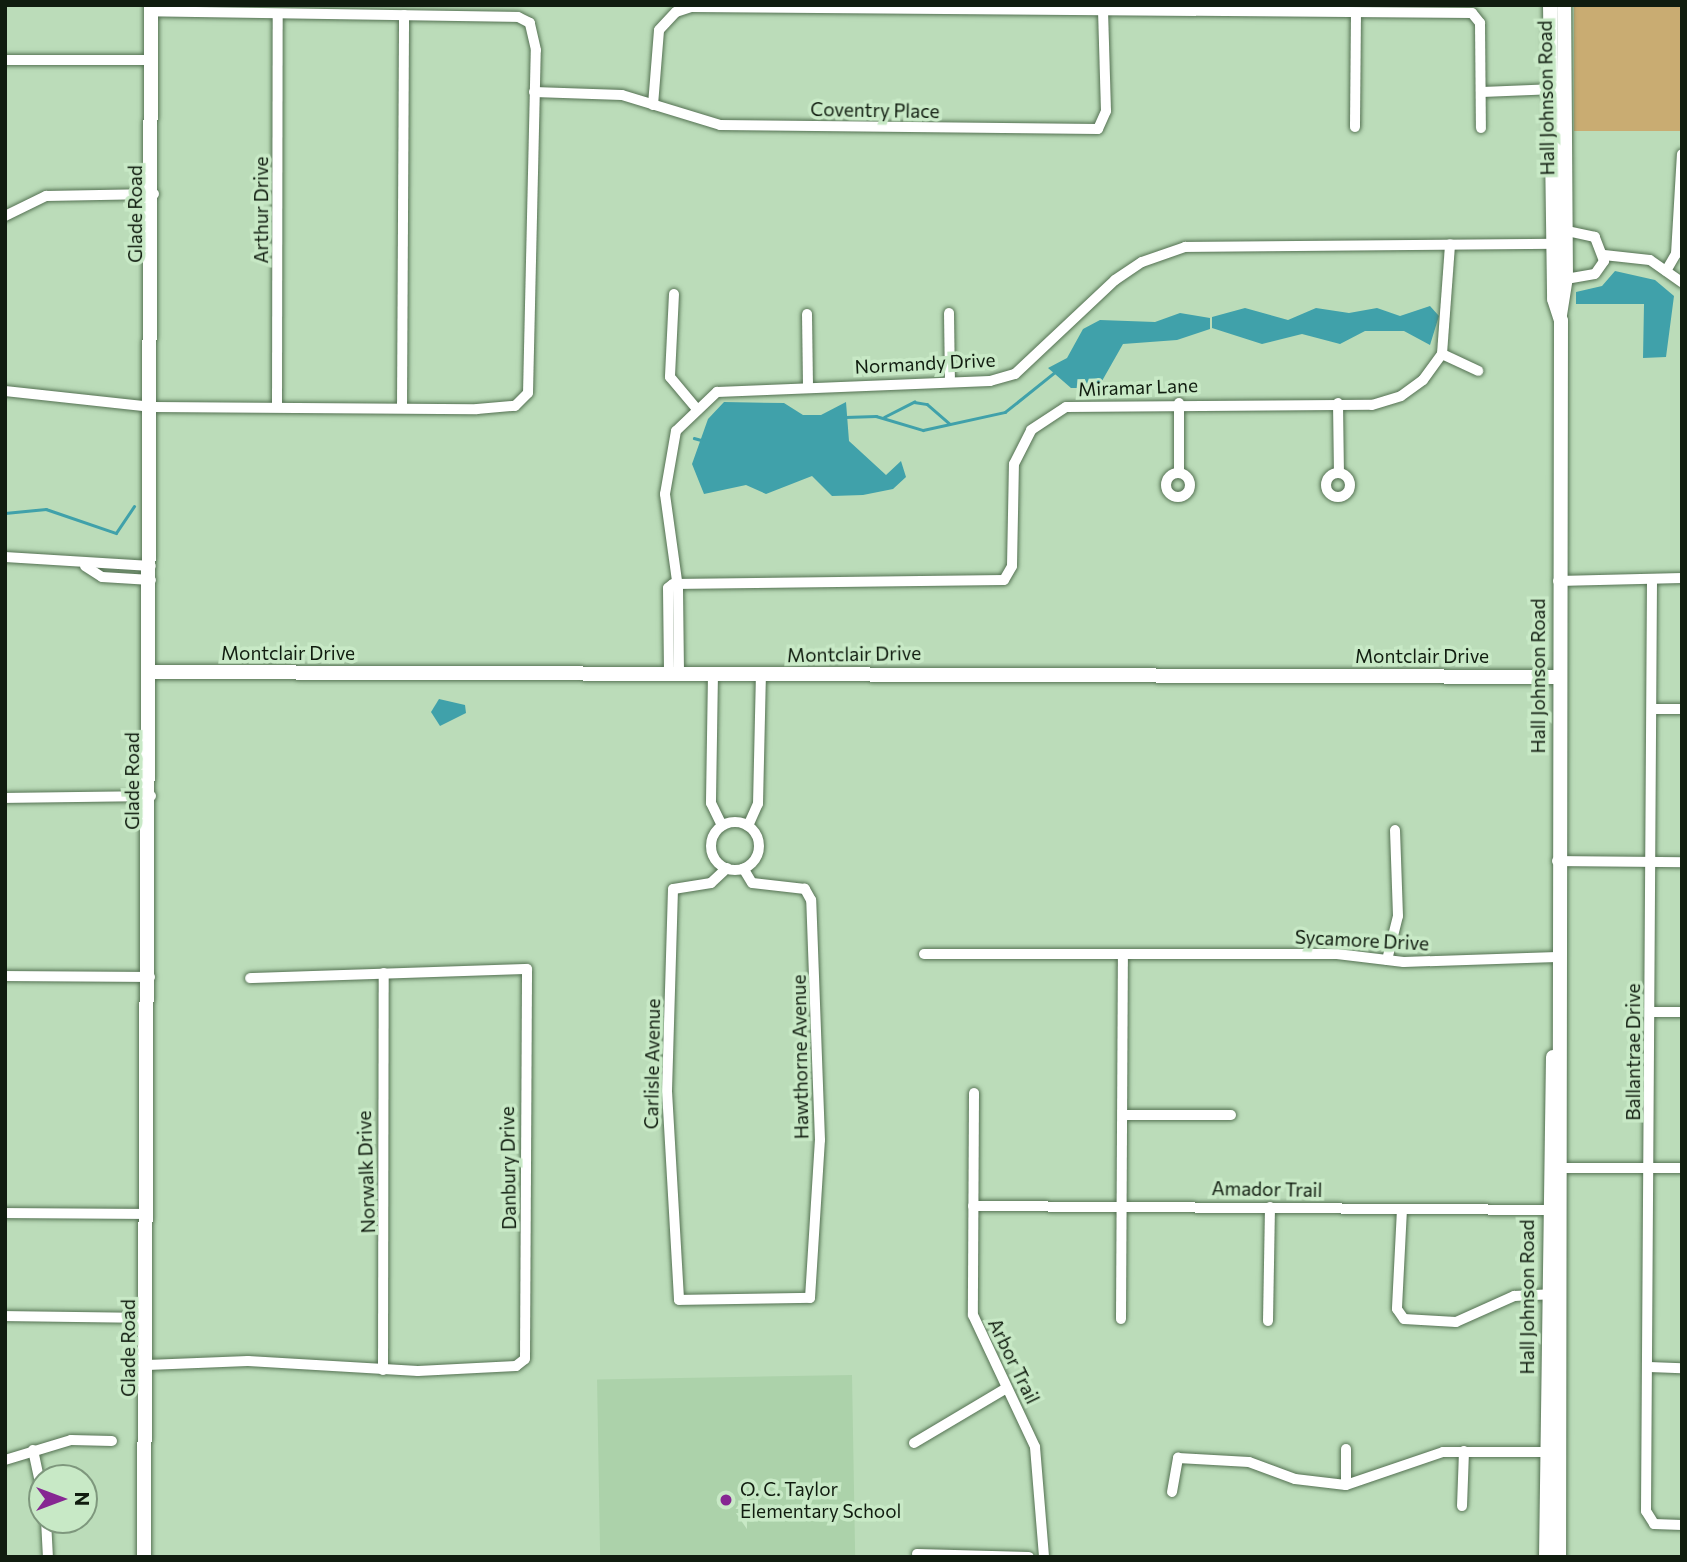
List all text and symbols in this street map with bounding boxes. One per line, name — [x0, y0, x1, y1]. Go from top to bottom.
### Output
street label: Hall Johnson Road — [1533, 20, 1559, 176]
street label: Coventry Place — [810, 97, 940, 123]
street label: Arthur Drive — [250, 156, 272, 264]
street label: Glade Road — [124, 165, 146, 263]
street label: Normandy Drive — [854, 348, 996, 378]
street label: Miramar Lane — [1078, 374, 1198, 400]
street label: Hall Johnson Road — [1527, 598, 1549, 754]
street label: Montclair Drive — [787, 641, 921, 667]
street label: Montclair Drive — [221, 642, 355, 664]
street label: Montclair Drive — [1355, 645, 1489, 667]
street label: Glade Road — [121, 732, 143, 830]
street label: Sycamore Drive — [1294, 925, 1430, 955]
street label: Hawthorne Avenue — [787, 974, 813, 1140]
street label: Ballantrae Drive — [1622, 983, 1644, 1121]
street label: Carlisle Avenue — [639, 998, 665, 1130]
street label: Danbury Drive — [496, 1106, 520, 1230]
street label: Norwalk Drive — [352, 1110, 380, 1234]
street label: Amador Trail — [1211, 1177, 1323, 1201]
street label: Hall Johnson Road — [1516, 1219, 1538, 1375]
street label: Glade Road — [117, 1299, 139, 1397]
street label: Arbor Trail — [984, 1315, 1044, 1407]
north arrow — [28, 1464, 98, 1534]
place label: O. C. Taylor Elementary School — [740, 1478, 901, 1522]
text: N — [71, 1492, 94, 1506]
marker: O. C. Taylor Elementary School — [718, 1492, 734, 1508]

